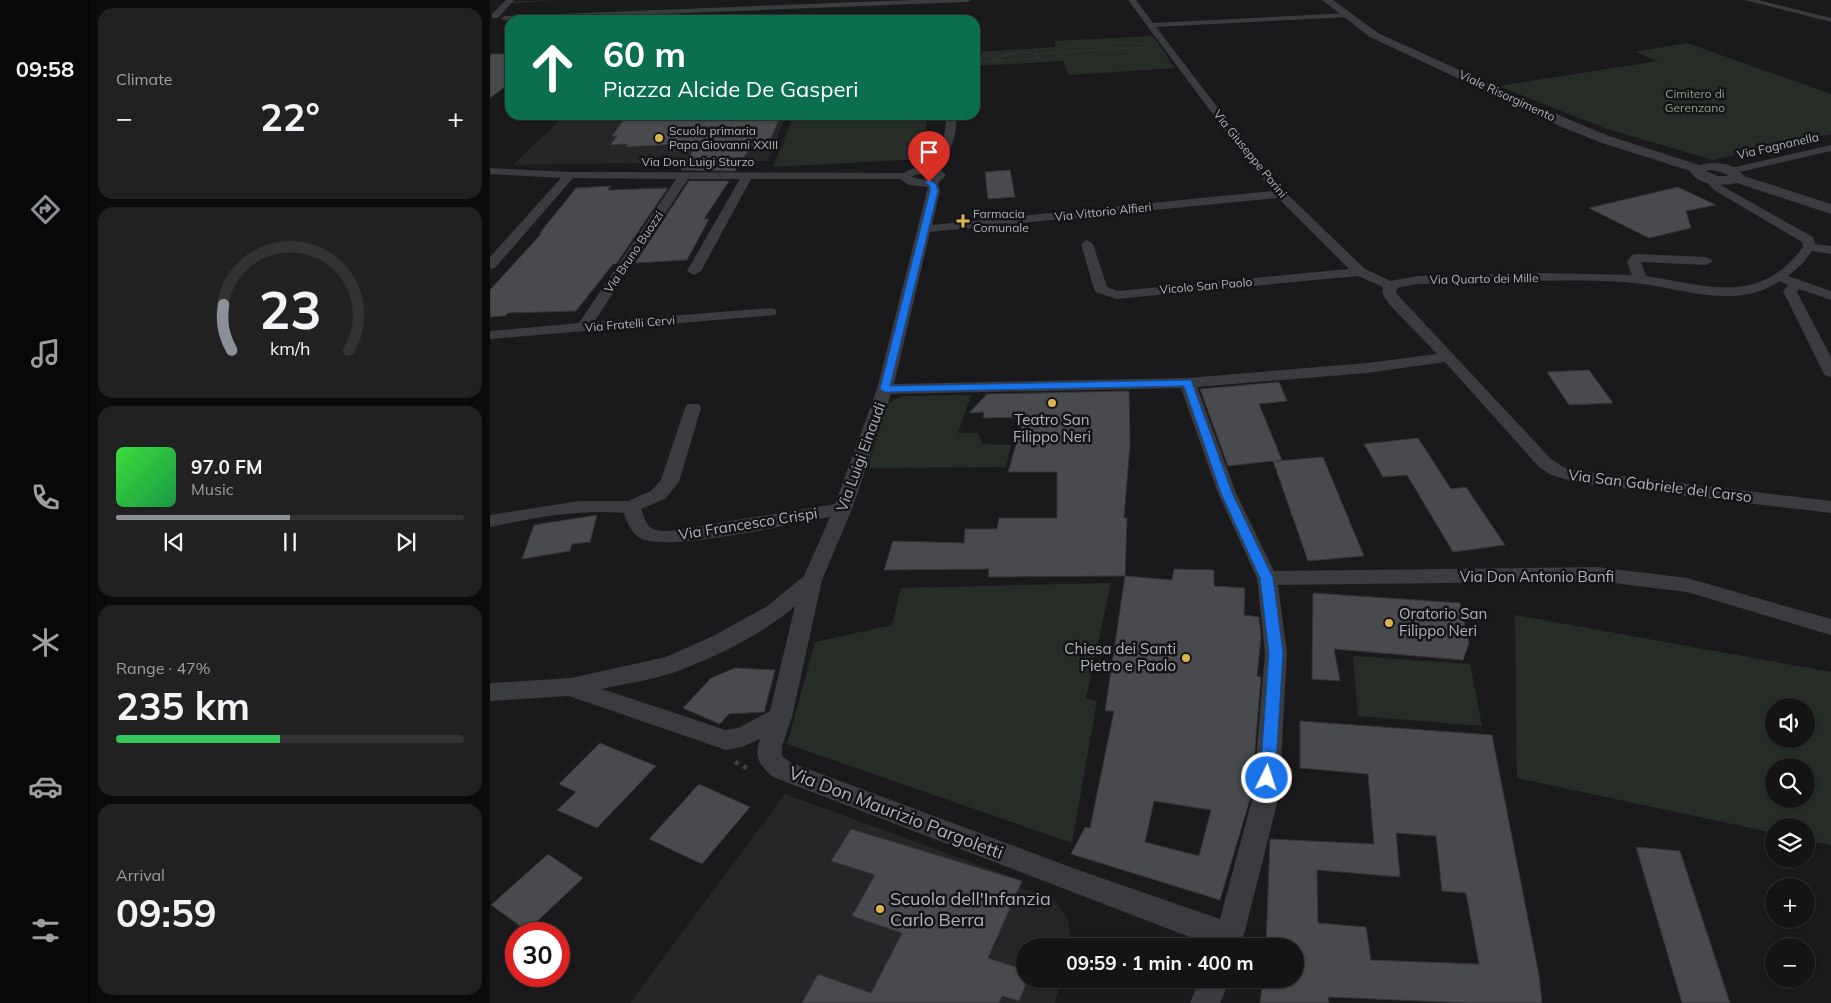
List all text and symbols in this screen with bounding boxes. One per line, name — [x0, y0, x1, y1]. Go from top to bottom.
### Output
text: 60 m — [603, 32, 686, 76]
icon: ahead — [520, 35, 585, 100]
text: 09:58 — [16, 55, 74, 83]
street label: Viale Risorgimento — [1457, 67, 1558, 124]
text: Climate — [116, 69, 172, 89]
text: Piazza Alcide De Gasperi — [603, 75, 859, 103]
park label: Cimitero di Gerenzano — [1665, 86, 1725, 115]
text: 22° — [260, 93, 320, 141]
text: − — [116, 100, 133, 135]
text: + — [447, 100, 464, 135]
street label: Via Giuseppe Parini — [1210, 107, 1290, 201]
place label: Scuola primaria Papa Giovanni XXIII — [669, 123, 778, 152]
street label: Via Fagnanella — [1736, 129, 1820, 162]
pin — [908, 131, 950, 182]
marker: Scuola primaria Papa Giovanni XXIII — [653, 132, 665, 144]
icon: arrive — [915, 138, 943, 166]
street label: Via Don Luigi Sturzo — [642, 154, 755, 169]
icon: directions — [28, 192, 63, 227]
street label: Via Vittorio Alfieri — [1054, 199, 1152, 224]
place label: Farmacia Comunale — [973, 206, 1029, 235]
street label: Via Bruno Buozzi — [601, 208, 666, 295]
marker: Farmacia Comunale — [957, 215, 969, 227]
street label: Via Quarto dei Mille — [1429, 270, 1539, 287]
street label: Vicolo San Paolo — [1159, 274, 1253, 297]
text: 23 — [259, 277, 321, 342]
street label: Via Fratelli Cervi — [584, 312, 676, 335]
icon: music — [28, 336, 63, 371]
text: km/h — [270, 337, 310, 359]
marker: Teatro San Filippo Neri — [1046, 397, 1058, 409]
street label: Via Luigi Einaudi — [832, 399, 889, 514]
place label: Teatro San Filippo Neri — [1013, 410, 1091, 446]
text: 97.0 FM — [191, 455, 263, 479]
street label: Via San Gabriele del Carso — [1567, 465, 1753, 506]
text: Music — [191, 479, 234, 499]
icon: phone — [28, 480, 63, 515]
street label: Via Francesco Crispi — [677, 503, 819, 544]
icon: previous — [160, 528, 188, 556]
icon: pause — [276, 528, 304, 556]
icon: next — [392, 528, 420, 556]
street label: Via Don Antonio Banfi — [1460, 567, 1614, 586]
place label: Oratorio San Filippo Neri — [1399, 604, 1487, 640]
marker: Oratorio San Filippo Neri — [1383, 617, 1395, 629]
icon: climate — [28, 625, 63, 660]
place label: Chiesa dei Santi Pietro e Paolo — [1064, 639, 1176, 675]
marker: Chiesa dei Santi Pietro e Paolo — [1180, 652, 1192, 664]
text: Range · 47% — [116, 658, 211, 678]
text: 235 km — [116, 682, 250, 730]
map controls — [1765, 698, 1815, 988]
button: sound — [1765, 698, 1815, 748]
position arrow — [1240, 751, 1292, 803]
button: search — [1765, 758, 1815, 808]
street label: Via Don Maurizio Pargoletti — [786, 761, 1007, 864]
icon: car — [28, 769, 63, 804]
button: layers — [1765, 818, 1815, 868]
text: Arrival — [116, 865, 165, 885]
button: + — [1765, 878, 1815, 928]
place label: Scuola dell'Infanzia Carlo Berra — [890, 887, 1051, 931]
text: 09:59 — [116, 889, 217, 937]
marker: Scuola dell'Infanzia Carlo Berra — [874, 903, 886, 915]
icon: filters — [28, 913, 63, 948]
speed limit sign: 30 — [505, 922, 570, 987]
button: − — [1765, 938, 1815, 988]
text: 09:59 · 1 min · 400 m — [1066, 951, 1254, 975]

